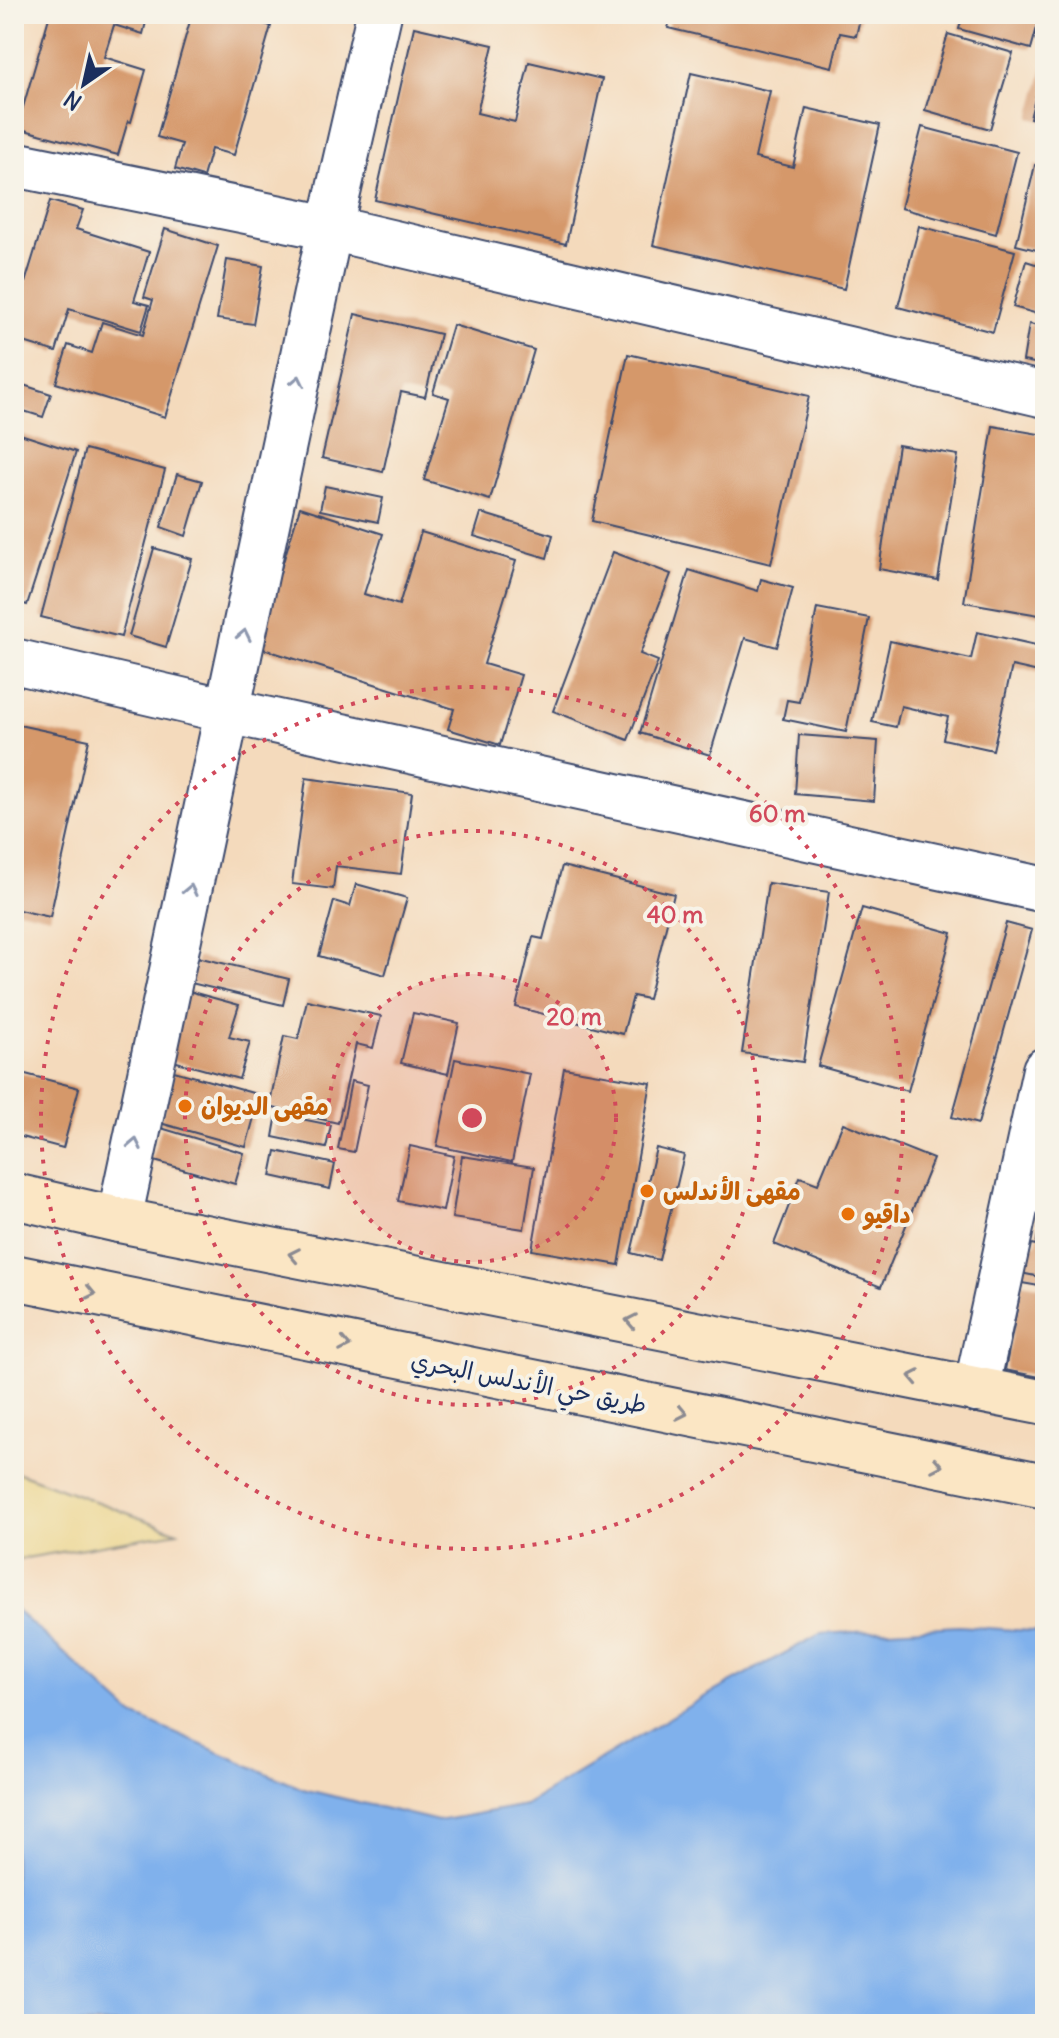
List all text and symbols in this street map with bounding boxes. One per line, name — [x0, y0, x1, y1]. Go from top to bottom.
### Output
north arrow — [44, 44, 124, 124]
text: N — [59, 85, 87, 116]
one-way arrow — [289, 375, 306, 388]
one-way arrow — [235, 629, 252, 643]
text: 60 m — [749, 798, 805, 828]
one-way arrow — [181, 883, 198, 897]
text: 40 m — [647, 899, 703, 929]
text: 20 m — [546, 1001, 602, 1031]
place label: مقهى الديوان — [201, 1091, 329, 1123]
marker: مقهى الديوان — [176, 1097, 194, 1115]
centre of rings — [458, 1104, 486, 1132]
one-way arrow — [126, 1137, 143, 1151]
place label: مقهى الأندلس — [663, 1175, 801, 1207]
marker: مقهى الأندلس — [638, 1182, 656, 1200]
place label: داقيو — [862, 1199, 911, 1231]
marker: داقيو — [839, 1205, 857, 1223]
one-way arrow — [287, 1247, 300, 1264]
one-way arrow — [83, 1284, 97, 1301]
one-way arrow — [624, 1314, 638, 1331]
one-way arrow — [338, 1336, 351, 1353]
street label: طريق حي الأندلس البحري — [407, 1343, 650, 1426]
one-way arrow — [907, 1370, 920, 1387]
one-way arrow — [675, 1404, 688, 1421]
one-way arrow — [930, 1455, 944, 1472]

